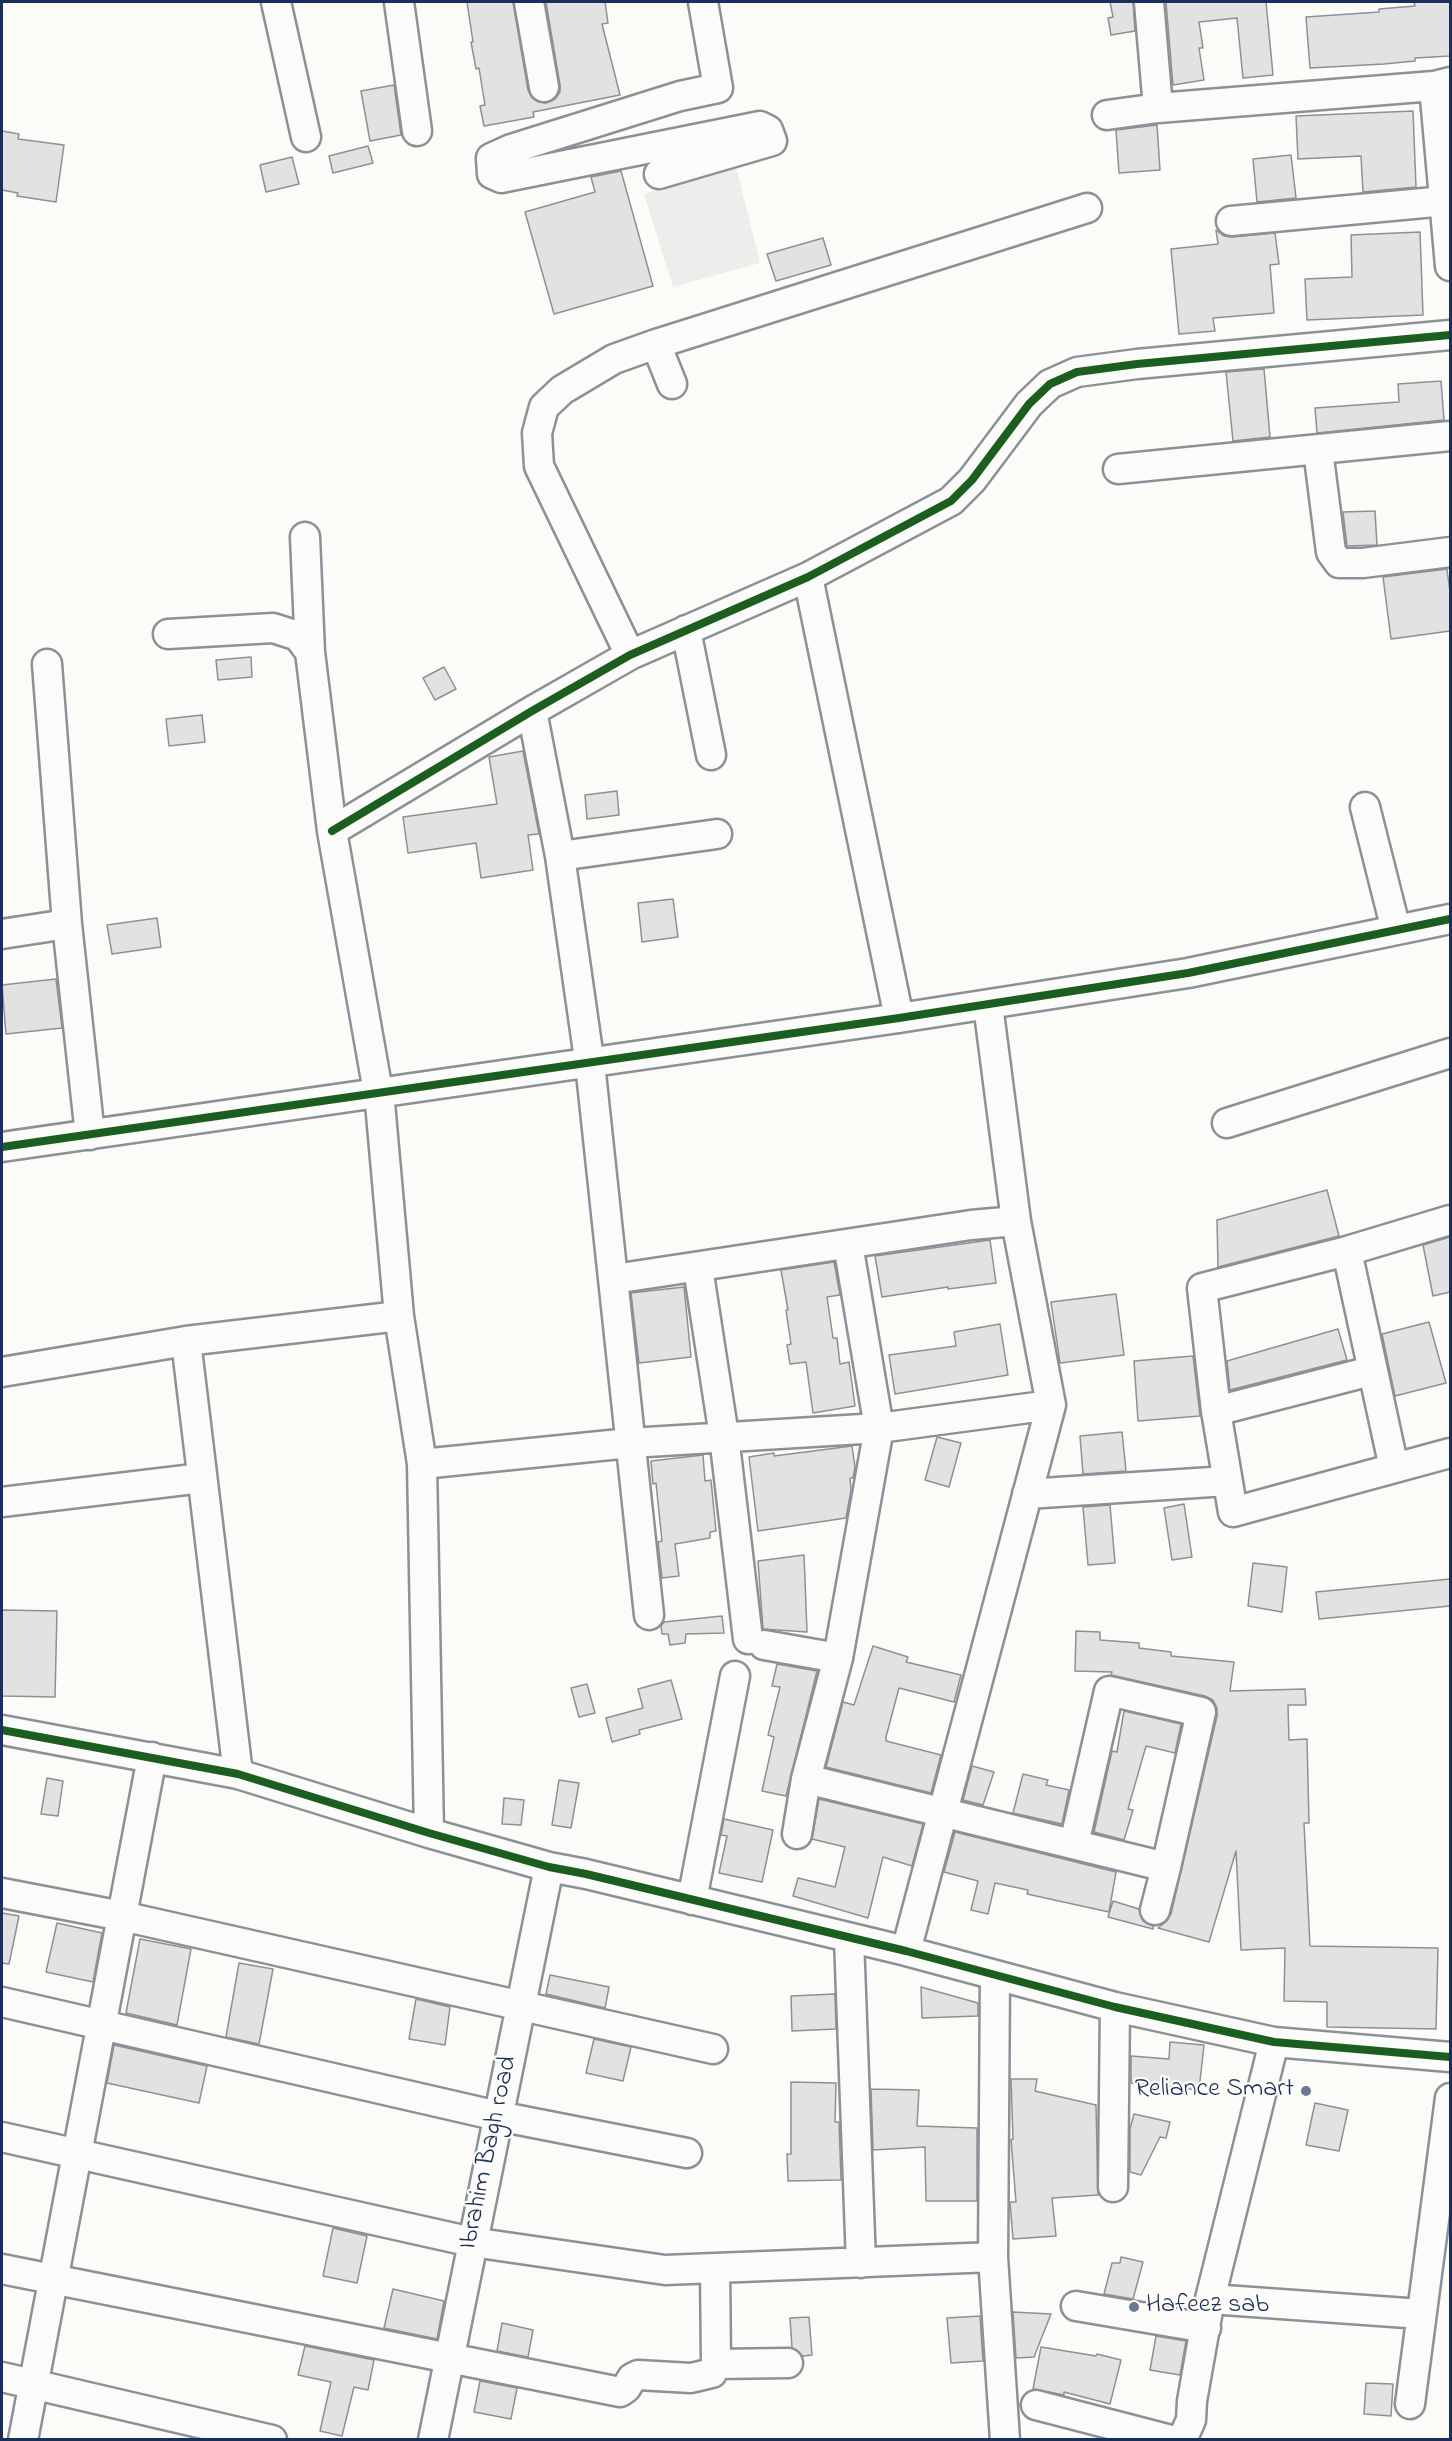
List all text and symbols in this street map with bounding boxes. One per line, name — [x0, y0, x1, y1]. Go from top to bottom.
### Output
street label: Ibrahim Bagh road — [454, 2053, 526, 2253]
place label: Reliance Smart — [1135, 2075, 1294, 2107]
marker: Reliance Smart — [1299, 2084, 1313, 2098]
place label: Hafeez sab — [1146, 2291, 1269, 2323]
marker: Hafeez sab — [1127, 2300, 1141, 2314]

